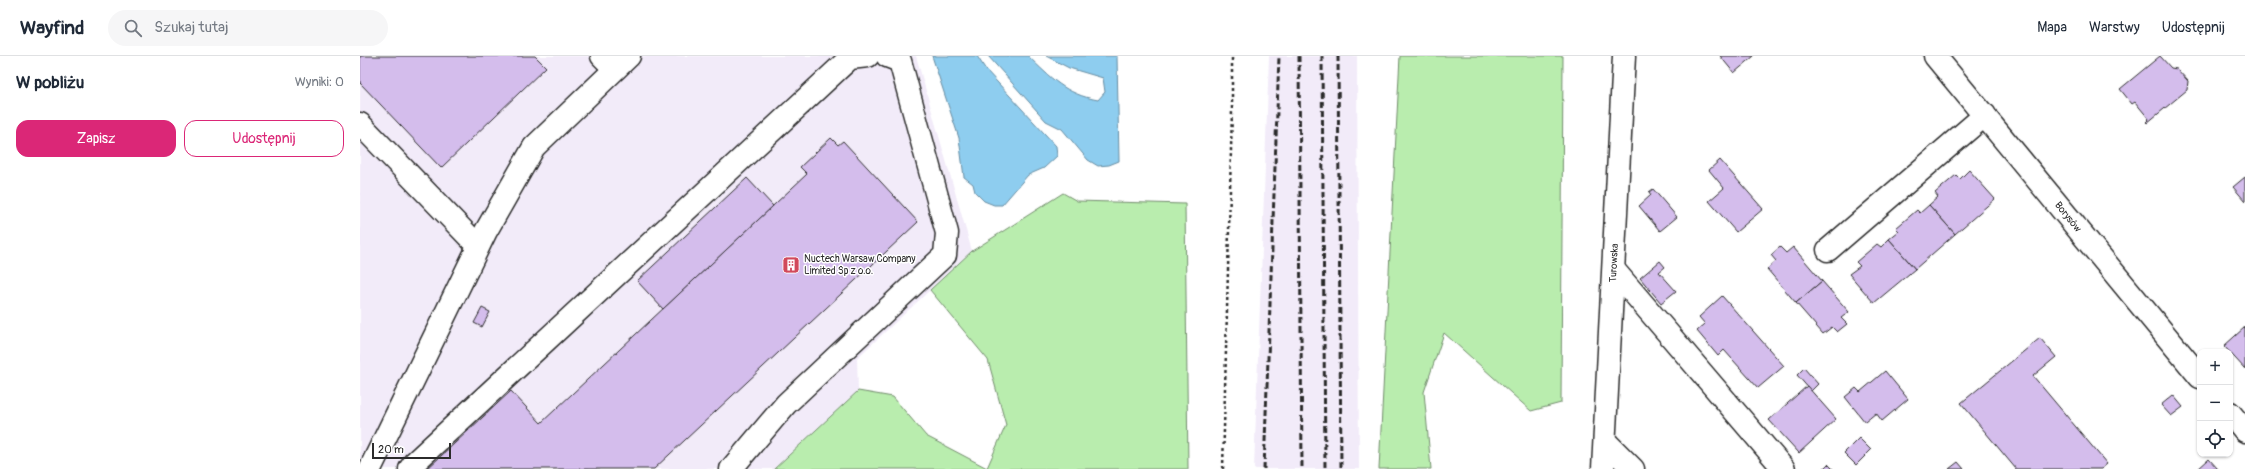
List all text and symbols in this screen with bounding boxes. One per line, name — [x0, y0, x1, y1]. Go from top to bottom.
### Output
search box — [108, 10, 388, 46]
text: Wayfind — [20, 16, 84, 40]
icon: search — [122, 17, 144, 39]
text: Szukaj tutaj — [154, 18, 228, 37]
text: Mapa — [2037, 19, 2067, 36]
text: Warstwy — [2089, 19, 2140, 36]
text: Udostępnij — [2162, 19, 2225, 36]
text: W pobliżu — [16, 72, 84, 93]
text: Wyniki: 0 — [295, 74, 344, 90]
button: Zapisz — [16, 120, 176, 157]
button: Udostępnij — [184, 120, 344, 157]
street label: Borysów — [2052, 199, 2084, 235]
street label: Turowska — [1607, 243, 1621, 283]
place label: Nuctech Warsaw Company Limited Sp z o.o. — [804, 253, 916, 277]
building icon: Nuctech Warsaw Company Limited Sp z o.o. — [781, 255, 801, 275]
map controls — [2197, 349, 2233, 457]
button: + — [2197, 349, 2233, 385]
button: − — [2197, 385, 2233, 421]
button: locate — [2197, 421, 2233, 457]
scale bar — [372, 441, 451, 460]
text: 20 m — [378, 443, 404, 456]

